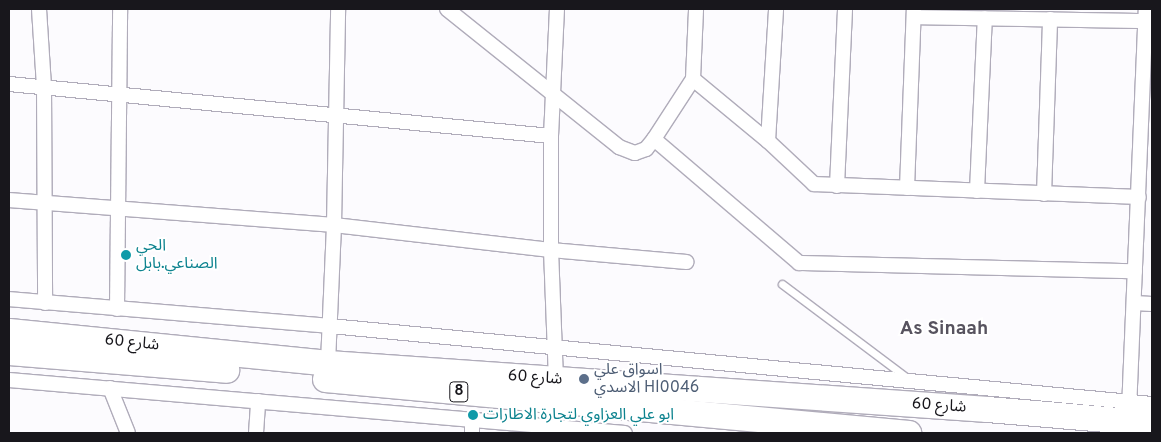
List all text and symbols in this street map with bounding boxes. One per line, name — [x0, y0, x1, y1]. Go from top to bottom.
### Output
place label: الحي الصناعي.بابل — [136, 236, 218, 274]
marker: الحي الصناعي.بابل — [120, 249, 132, 261]
district label: As Sinaah — [900, 319, 988, 341]
street label: شارع 60 — [104, 331, 160, 355]
place label: اسواق علي الاسدي Hl0046 — [594, 360, 699, 398]
street label: شارع 60 — [507, 367, 563, 389]
marker: اسواق علي الاسدي Hl0046 — [578, 373, 590, 385]
road number: 8 — [449, 380, 469, 404]
street label: شارع 60 — [911, 395, 967, 417]
place label: ابو علي العزاوي لتجارة الاطارات — [483, 405, 674, 425]
marker: ابو علي العزاوي لتجارة الاطارات — [467, 409, 479, 421]

